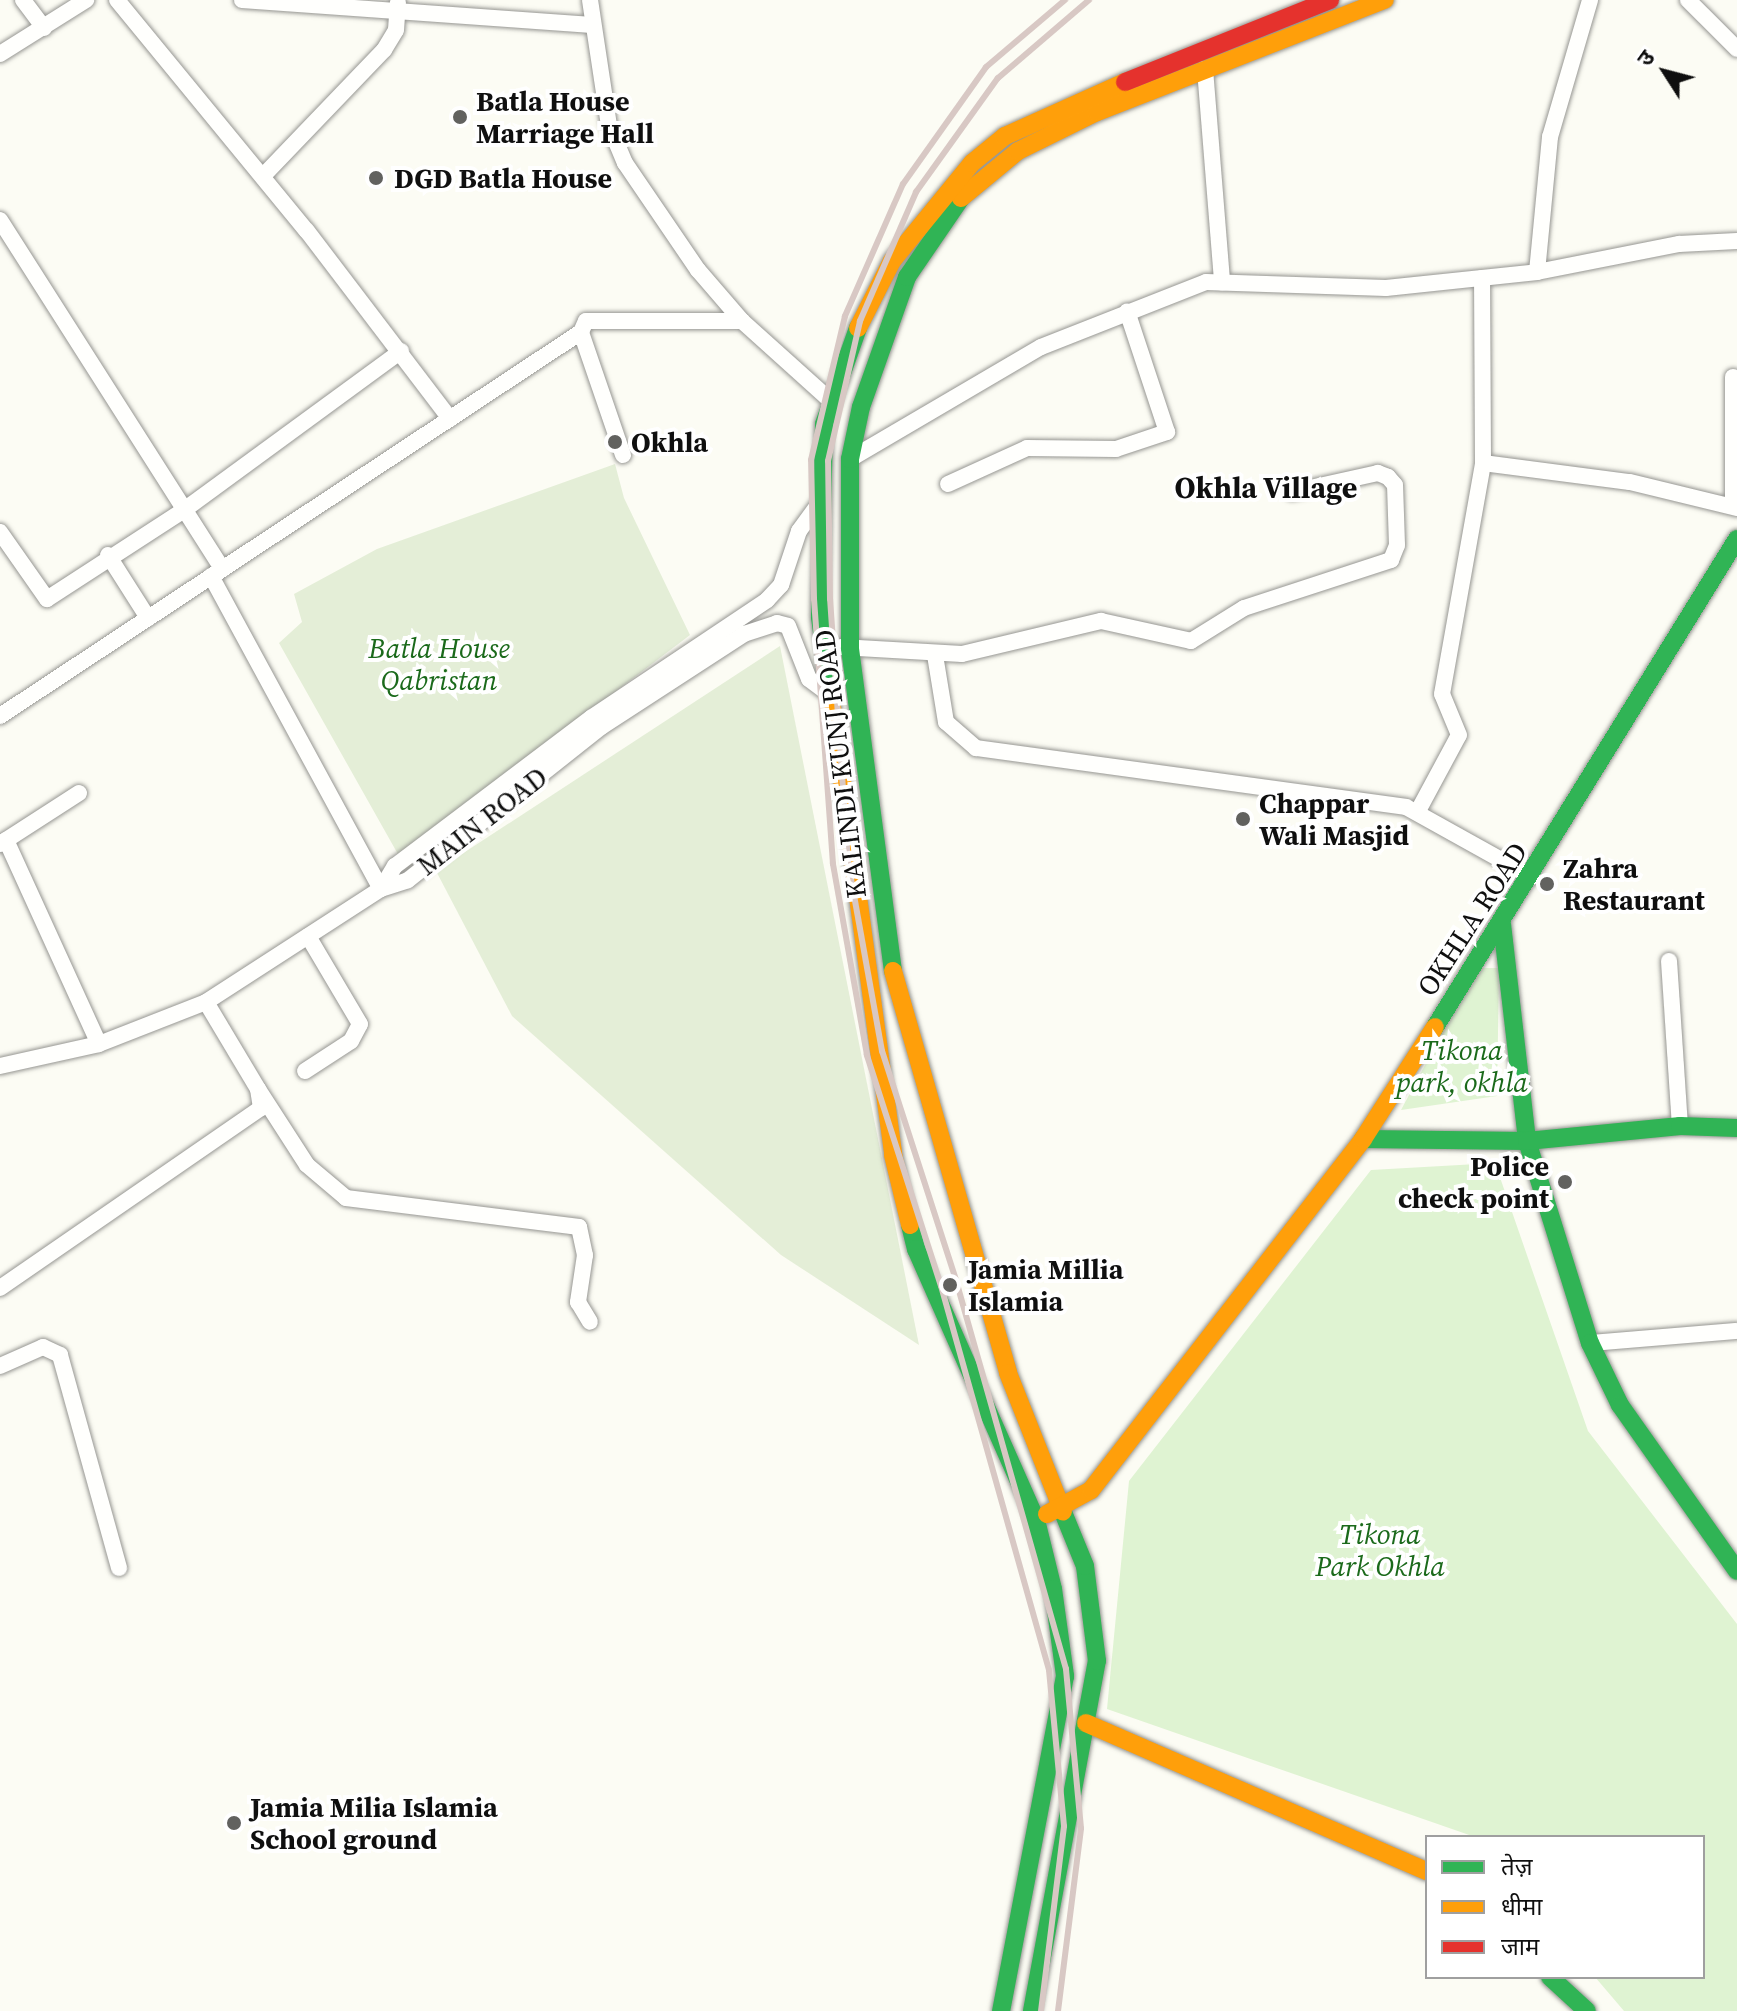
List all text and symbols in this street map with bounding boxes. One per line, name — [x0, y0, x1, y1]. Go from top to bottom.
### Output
north arrow — [1625, 32, 1705, 112]
text: उ — [1630, 44, 1662, 72]
place label: Batla House Marriage Hall — [476, 84, 654, 150]
marker: Batla House Marriage Hall — [451, 108, 469, 126]
place label: DGD Batla House — [394, 161, 612, 195]
marker: DGD Batla House — [365, 167, 387, 189]
place label: Okhla — [631, 425, 708, 459]
marker: Okhla — [606, 433, 624, 451]
district label: Okhla Village — [1174, 470, 1358, 506]
street label: KALINDI KUNJ ROAD — [807, 628, 873, 900]
park label: Batla House Qabristan — [368, 631, 510, 697]
street label: MAIN ROAD — [410, 760, 554, 882]
place label: Chappar Wali Masjid — [1259, 786, 1409, 852]
marker: Chappar Wali Masjid — [1234, 810, 1252, 828]
street label: OKHLA ROAD — [1410, 836, 1534, 1002]
place label: Zahra Restaurant — [1563, 851, 1705, 917]
marker: Zahra Restaurant — [1538, 875, 1556, 893]
park label: Tikona park, okhla — [1396, 1033, 1528, 1099]
place label: Police check point — [1398, 1149, 1549, 1215]
marker: Police check point — [1556, 1173, 1574, 1191]
place label: Jamia Millia Islamia — [968, 1252, 1124, 1318]
marker: Jamia Millia Islamia — [939, 1274, 961, 1296]
park label: Tikona Park Okhla — [1315, 1517, 1445, 1583]
place label: Jamia Milia Islamia School ground — [250, 1790, 498, 1856]
marker: Jamia Milia Islamia School ground — [225, 1814, 243, 1832]
legend — [1425, 1835, 1705, 1979]
text: तेज़ — [1501, 1850, 1533, 1883]
text: धीमा — [1501, 1890, 1543, 1923]
text: जाम — [1501, 1930, 1539, 1963]

